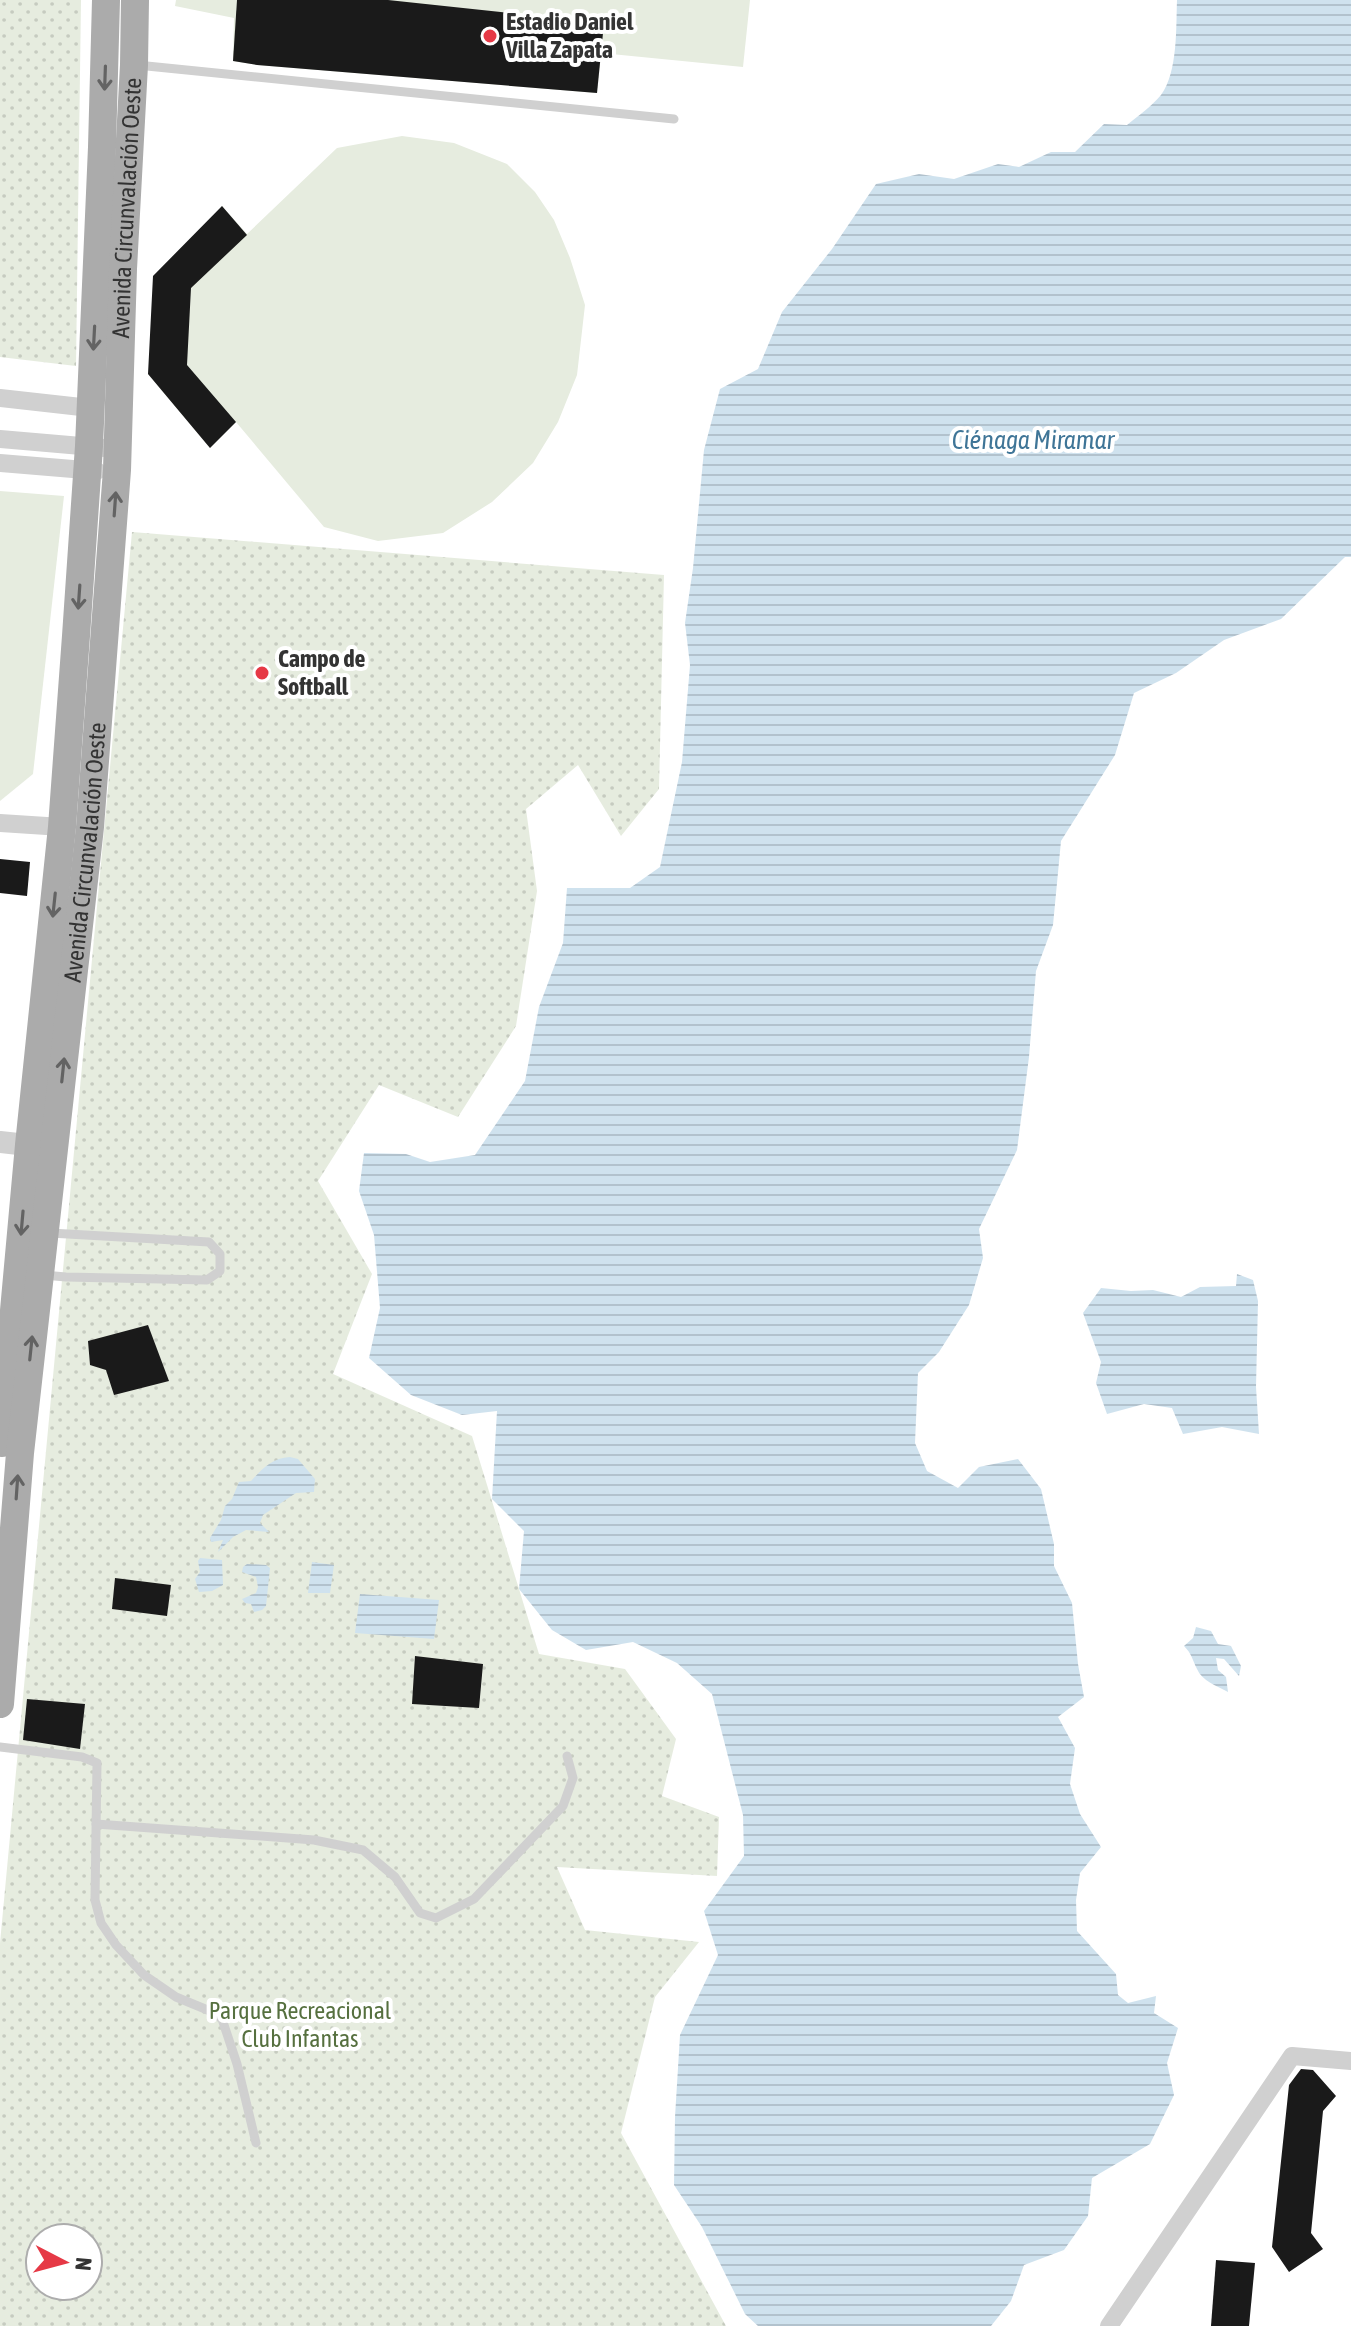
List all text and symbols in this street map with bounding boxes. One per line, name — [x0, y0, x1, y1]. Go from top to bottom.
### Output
place label: Estadio Daniel Villa Zapata — [505, 8, 634, 63]
marker: Estadio Daniel Villa Zapata — [481, 27, 499, 45]
one-way arrow — [97, 64, 112, 91]
street label: Avenida Circunvalación Oeste — [107, 77, 146, 339]
one-way arrow — [86, 324, 101, 351]
water label: Ciénaga Miramar — [952, 425, 1116, 455]
one-way arrow — [108, 491, 123, 518]
one-way arrow — [71, 583, 86, 610]
place label: Campo de Softball — [278, 645, 366, 700]
marker: Campo de Softball — [253, 664, 271, 682]
street label: Avenida Circunvalación Oeste — [59, 721, 111, 984]
one-way arrow — [47, 891, 62, 918]
one-way arrow — [55, 1057, 70, 1084]
one-way arrow — [14, 1209, 29, 1236]
one-way arrow — [24, 1335, 39, 1361]
one-way arrow — [10, 1474, 25, 1501]
park label: Parque Recreacional Club Infantas — [209, 1997, 392, 2052]
north arrow — [24, 2222, 104, 2302]
text: N — [70, 2256, 97, 2272]

